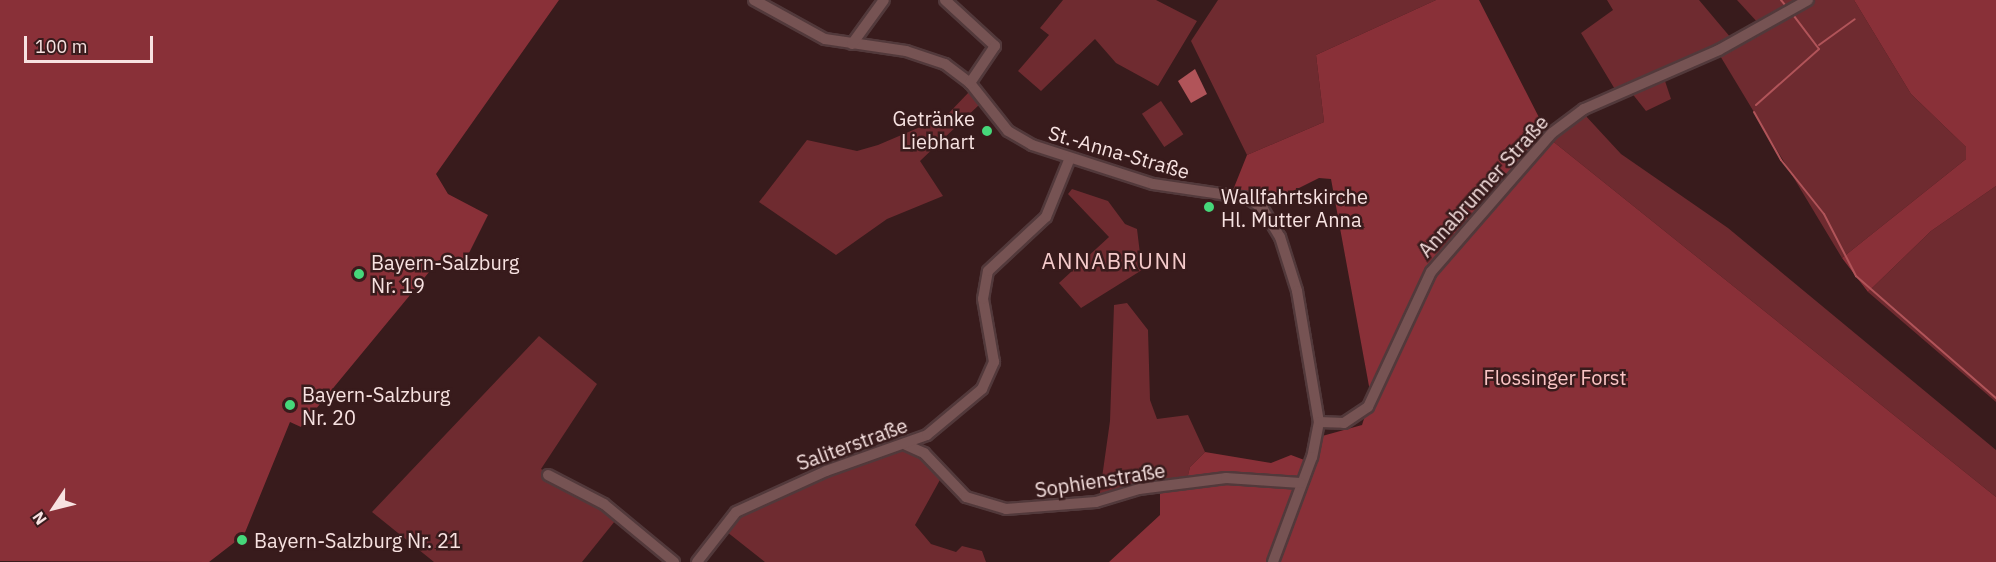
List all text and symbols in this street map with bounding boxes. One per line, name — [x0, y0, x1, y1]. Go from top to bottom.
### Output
scale bar — [27, 24, 156, 62]
text: 100 m — [35, 35, 87, 58]
place label: Getränke Liebhart — [893, 107, 975, 154]
street label: Annabrunner Straße — [1413, 110, 1553, 262]
street label: St.-Anna-Straße — [1046, 120, 1192, 184]
marker: Getränke Liebhart — [980, 124, 994, 138]
place label: Wallfahrtskirche Hl. Mutter Anna — [1221, 184, 1368, 231]
marker: Wallfahrtskirche Hl. Mutter Anna — [1202, 200, 1216, 214]
district label: ANNABRUNN — [1041, 248, 1189, 274]
place label: Bayern-Salzburg Nr. 19 — [371, 250, 519, 297]
marker: Bayern-Salzburg Nr. 19 — [352, 267, 366, 281]
park label: Flossinger Forst — [1484, 365, 1626, 389]
place label: Bayern-Salzburg Nr. 20 — [302, 382, 450, 429]
marker: Bayern-Salzburg Nr. 20 — [283, 398, 297, 412]
street label: Saliterstraße — [793, 413, 911, 475]
street label: Sophienstraße — [1033, 458, 1167, 502]
north arrow — [24, 478, 84, 538]
text: N — [28, 508, 51, 529]
place label: Bayern-Salzburg Nr. 21 — [254, 528, 461, 552]
marker: Bayern-Salzburg Nr. 21 — [235, 533, 249, 547]

